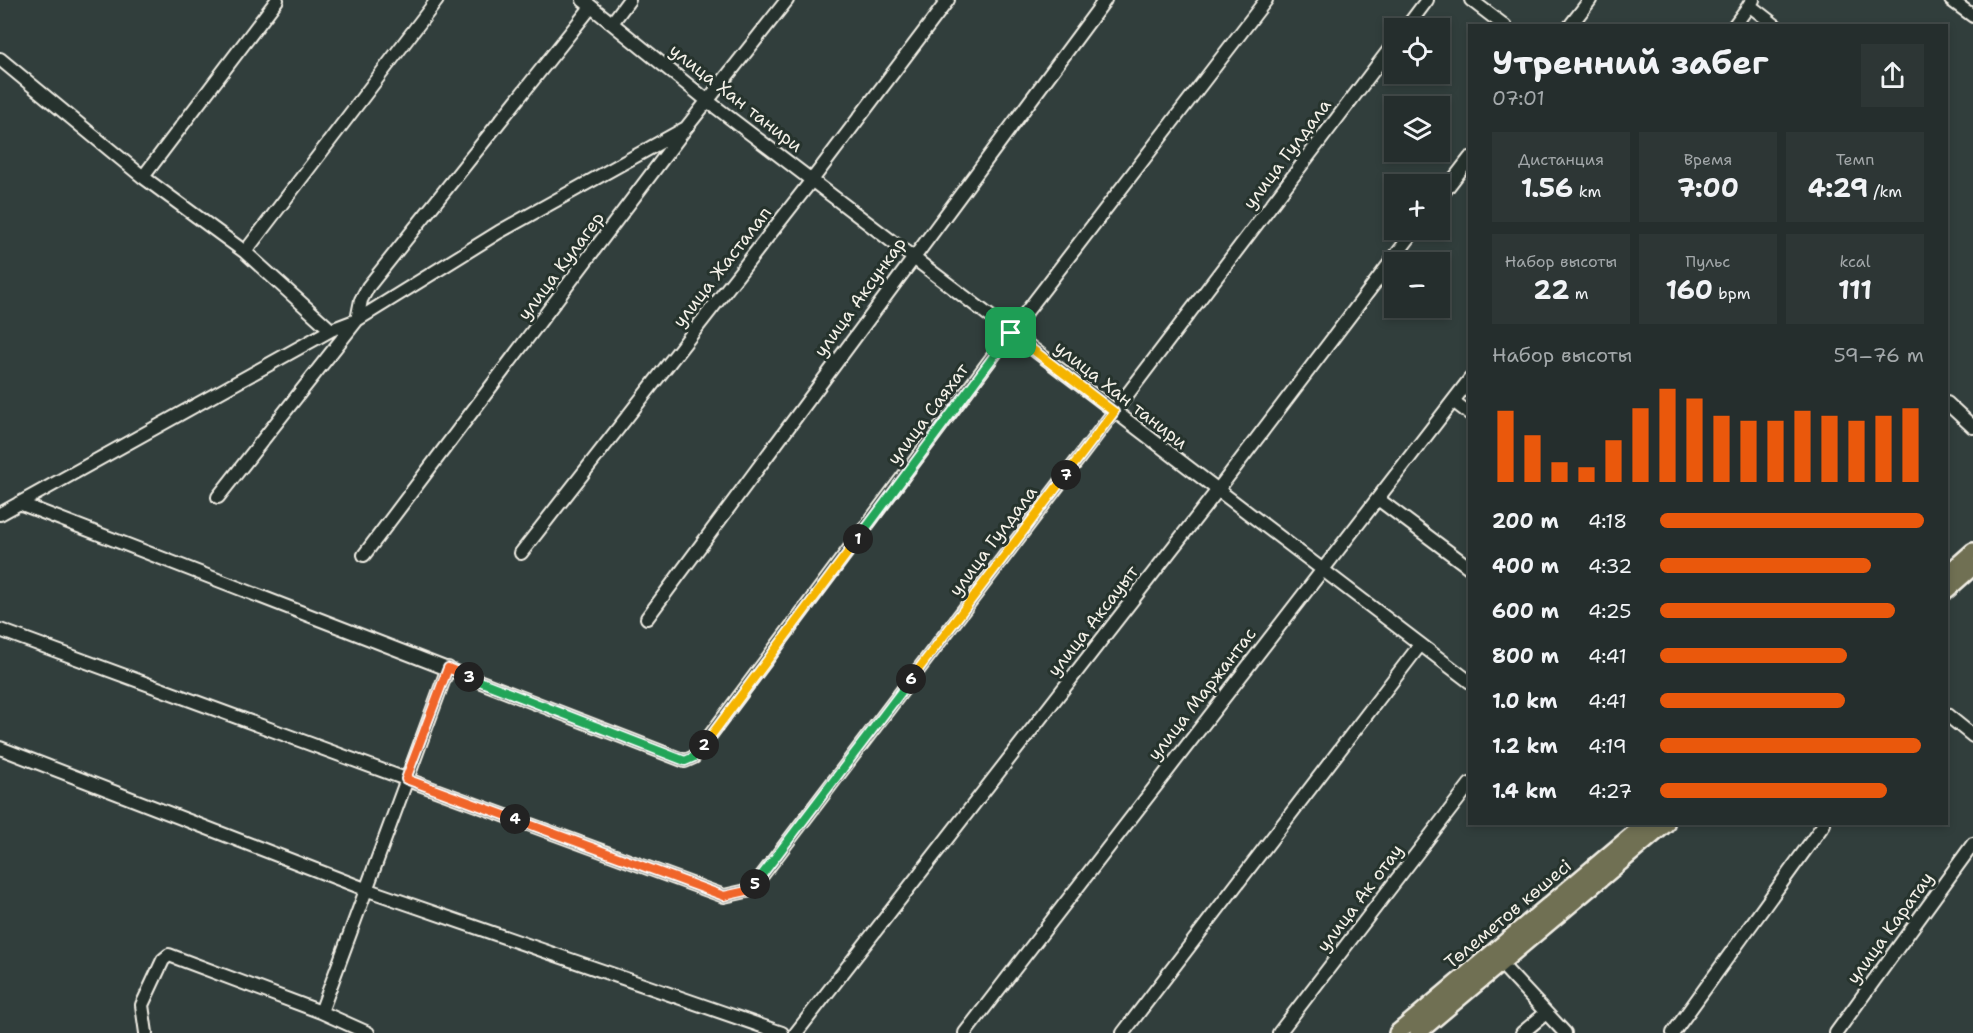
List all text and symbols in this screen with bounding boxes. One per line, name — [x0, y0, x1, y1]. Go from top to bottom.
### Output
map controls — [1384, 18, 1450, 318]
button: locate — [1384, 18, 1450, 84]
street label: улица Хан танири — [664, 38, 808, 158]
text: Утренний забег — [1492, 40, 1769, 85]
button: share — [1861, 44, 1924, 107]
text: 07:01 — [1492, 85, 1545, 111]
street label: улица Гулдала — [1238, 94, 1336, 214]
button: layers — [1384, 96, 1450, 162]
text: Дистанция — [1518, 149, 1604, 170]
text: Время — [1684, 149, 1732, 170]
text: Темп — [1836, 149, 1874, 170]
text: 1.56 — [1521, 170, 1573, 205]
text: 7:00 — [1677, 170, 1739, 205]
text: 4:29 — [1808, 170, 1868, 205]
button: + — [1384, 174, 1450, 240]
text: km — [1573, 181, 1601, 202]
text: /km — [1868, 181, 1902, 202]
street label: улица Жасталап — [667, 202, 777, 332]
street label: улица Кулагер — [512, 207, 610, 325]
street label: улица Аксункар — [808, 232, 912, 362]
text: Набор высоты — [1505, 251, 1617, 272]
text: Пульс — [1686, 251, 1730, 272]
text: kcal — [1839, 251, 1871, 272]
button: − — [1384, 252, 1450, 318]
text: 22 — [1533, 272, 1569, 307]
text: 160 — [1665, 272, 1713, 307]
text: 111 — [1838, 272, 1872, 307]
text: m — [1569, 283, 1589, 304]
text: bpm — [1713, 283, 1751, 304]
pin — [985, 307, 1036, 358]
icon: arrive — [994, 316, 1027, 349]
street label: улица Хан танири — [1049, 335, 1193, 455]
text: Набор высоты — [1492, 342, 1632, 368]
text: 59–76 m — [1833, 342, 1924, 368]
street label: улица Саяхат — [882, 358, 975, 470]
pin: 7 — [1051, 460, 1081, 490]
text: 7 — [1060, 464, 1072, 485]
street label: улица Гулдала — [944, 481, 1042, 601]
text: 200 m — [1492, 508, 1559, 534]
text: 4:18 — [1588, 508, 1627, 534]
pin: 1 — [843, 524, 873, 554]
text: 1 — [854, 528, 862, 549]
text: 400 m — [1492, 553, 1559, 579]
text: 4:32 — [1588, 553, 1632, 579]
street label: улица Аксауыт — [1042, 560, 1144, 681]
text: 600 m — [1492, 598, 1559, 624]
text: 4:25 — [1588, 598, 1632, 624]
street label: улица Маржантас — [1142, 622, 1262, 766]
text: 800 m — [1492, 643, 1559, 669]
text: 4:41 — [1588, 643, 1627, 669]
pin: 3 — [454, 662, 484, 692]
pin: 6 — [896, 664, 926, 694]
text: 3 — [463, 666, 475, 687]
text: 6 — [905, 668, 917, 689]
text: 1.0 km — [1492, 688, 1557, 714]
text: 4:41 — [1588, 688, 1627, 714]
pin: 2 — [689, 730, 719, 760]
text: 1.2 km — [1492, 733, 1558, 759]
text: 4:19 — [1588, 733, 1627, 759]
text: 2 — [698, 734, 710, 755]
text: 1.4 km — [1492, 778, 1557, 804]
text: 4:27 — [1588, 778, 1632, 804]
pin: 4 — [500, 804, 530, 834]
text: 4 — [509, 808, 521, 829]
street label: улица Ак отау — [1311, 839, 1409, 957]
street label: Төлеметов көшесі — [1440, 854, 1576, 974]
street label: улица Каратау — [1841, 867, 1939, 989]
pin: 5 — [740, 869, 770, 899]
text: 5 — [750, 873, 760, 894]

